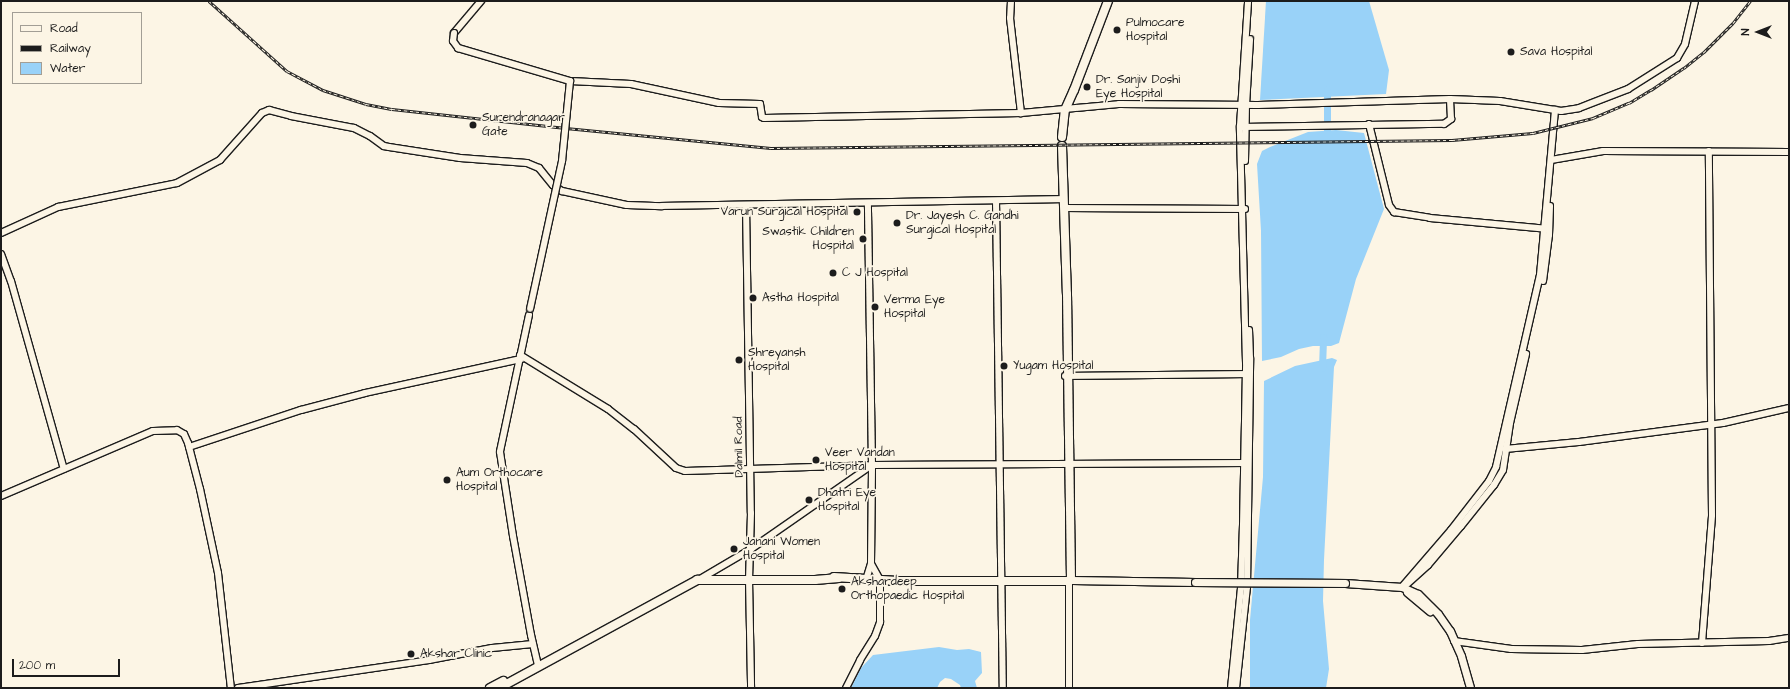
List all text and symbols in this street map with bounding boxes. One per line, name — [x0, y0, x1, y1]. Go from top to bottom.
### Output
legend — [12, 12, 142, 84]
north arrow — [1738, 12, 1778, 52]
place label: Pulmocare Hospital — [1126, 16, 1185, 44]
text: Road — [50, 20, 78, 37]
marker: Pulmocare Hospital — [1111, 24, 1123, 36]
text: N — [1738, 29, 1753, 35]
text: Railway — [50, 40, 91, 57]
place label: Sava Hospital — [1520, 45, 1592, 59]
marker: Sava Hospital — [1505, 46, 1517, 58]
text: Water — [50, 60, 85, 77]
place label: Dr. Sanjiv Doshi Eye Hospital — [1096, 73, 1180, 101]
marker: Dr. Sanjiv Doshi Eye Hospital — [1081, 81, 1093, 93]
place label: Surendranagar Gate — [482, 111, 565, 139]
marker: Surendranagar Gate — [467, 119, 479, 131]
place label: Varun Surgical Hospital — [721, 205, 848, 219]
marker: Varun Surgical Hospital — [851, 206, 863, 218]
place label: Dr. Jayesh C. Gandhi Surgical Hospital — [906, 209, 1019, 237]
marker: Dr. Jayesh C. Gandhi Surgical Hospital — [891, 217, 903, 229]
place label: Swastik Children Hospital — [762, 225, 854, 253]
marker: Swastik Children Hospital — [857, 233, 869, 245]
place label: C J Hospital — [842, 266, 908, 280]
marker: C J Hospital — [827, 267, 839, 279]
place label: Astha Hospital — [762, 291, 839, 305]
marker: Astha Hospital — [747, 292, 759, 304]
place label: Verma Eye Hospital — [884, 293, 945, 321]
marker: Verma Eye Hospital — [869, 301, 881, 313]
place label: Shreyansh Hospital — [748, 346, 805, 374]
marker: Shreyansh Hospital — [733, 354, 745, 366]
place label: Yugam Hospital — [1013, 359, 1093, 373]
marker: Yugam Hospital — [998, 360, 1010, 372]
street label: Dalmil Road — [731, 416, 747, 478]
place label: Veer Vandan Hospital — [825, 446, 895, 474]
marker: Veer Vandan Hospital — [810, 454, 822, 466]
place label: Aum Orthocare Hospital — [456, 466, 543, 494]
marker: Aum Orthocare Hospital — [441, 474, 453, 486]
place label: Dhatri Eye Hospital — [818, 486, 876, 514]
marker: Dhatri Eye Hospital — [803, 494, 815, 506]
place label: Janani Women Hospital — [743, 535, 820, 563]
marker: Janani Women Hospital — [728, 543, 740, 555]
place label: Akshardeep Orthopaedic Hospital — [851, 575, 964, 603]
marker: Akshardeep Orthopaedic Hospital — [836, 583, 848, 595]
place label: Akshar Clinic — [420, 647, 492, 661]
marker: Akshar Clinic — [405, 648, 417, 660]
scale bar — [14, 651, 122, 677]
text: 200 m — [19, 657, 55, 674]

